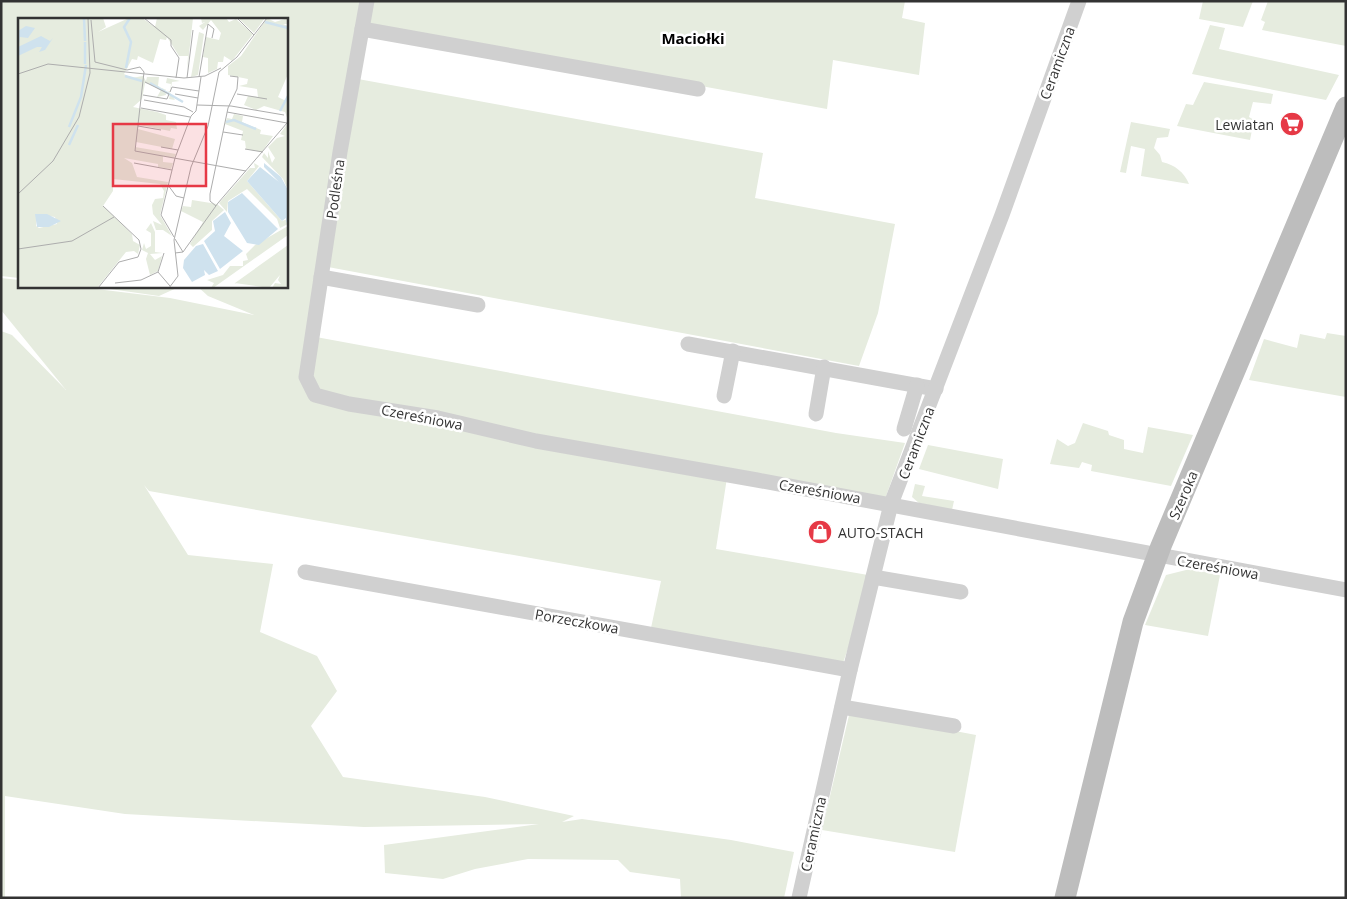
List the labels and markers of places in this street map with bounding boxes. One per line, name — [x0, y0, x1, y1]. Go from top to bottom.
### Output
supermarket icon: Lewiatan — [1279, 111, 1305, 137]
place label: Lewiatan — [1215, 115, 1274, 134]
shop icon: AUTO-STACH — [807, 519, 833, 545]
place label: AUTO-STACH — [838, 523, 924, 542]

